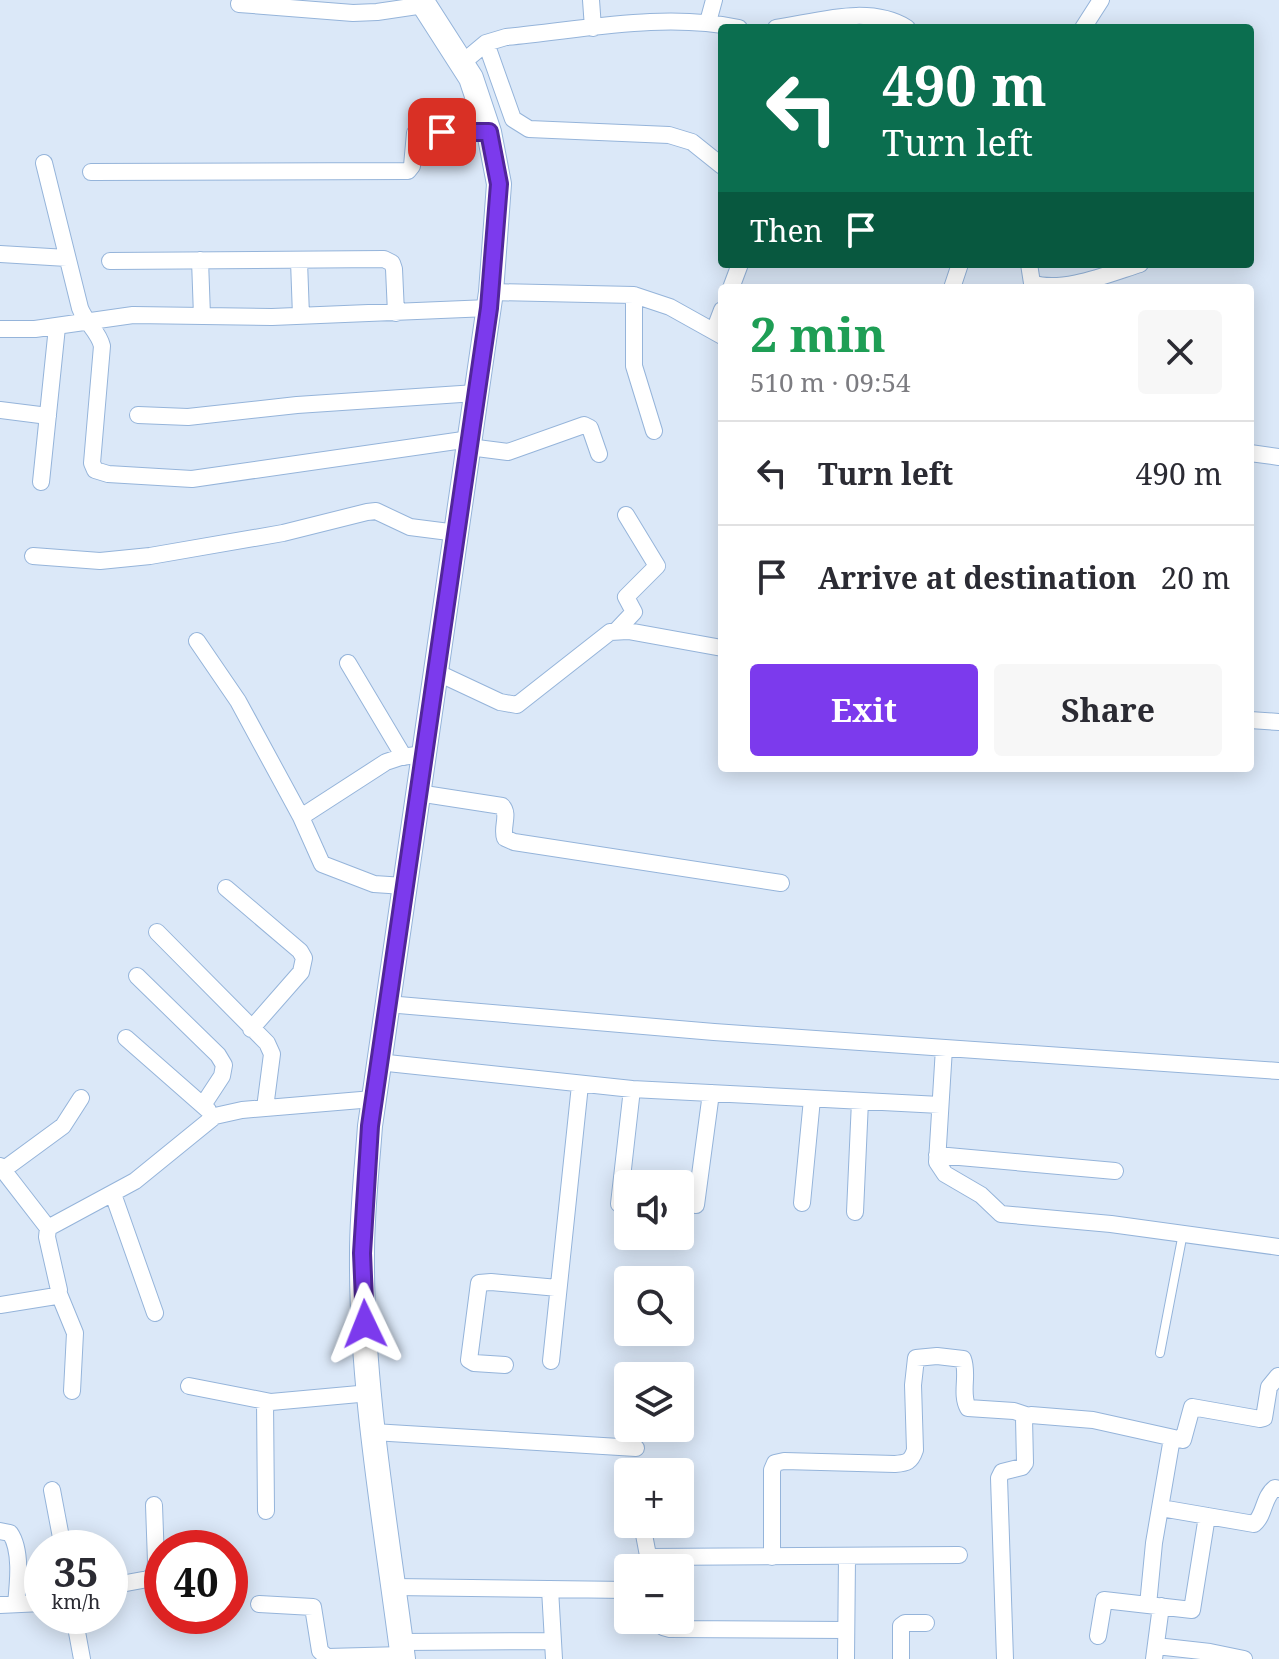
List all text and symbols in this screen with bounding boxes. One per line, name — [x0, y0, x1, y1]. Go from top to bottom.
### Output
text: 490 m — [882, 46, 1047, 122]
icon: left — [750, 56, 854, 160]
pin — [408, 98, 476, 166]
icon: arrive — [420, 110, 464, 154]
text: Turn left — [882, 118, 1033, 167]
icon: arrive — [839, 208, 883, 252]
text: Then — [750, 210, 823, 251]
text: 2 min — [750, 301, 886, 366]
button: close — [1138, 310, 1222, 394]
text: 510 m · 09:54 — [750, 364, 911, 400]
icon: left — [750, 451, 794, 495]
text: Turn left — [818, 453, 953, 494]
text: 490 m — [1136, 453, 1222, 494]
icon: arrive — [750, 555, 794, 599]
text: Arrive at destination — [818, 557, 1137, 598]
text: 20 m — [1161, 557, 1230, 598]
button: Exit — [750, 664, 978, 756]
button: Share — [994, 664, 1222, 756]
map controls — [614, 1170, 694, 1634]
button: sound — [614, 1170, 694, 1250]
button: search — [614, 1266, 694, 1346]
position arrow — [323, 1282, 407, 1366]
button: layers — [614, 1362, 694, 1442]
button: + — [614, 1458, 694, 1538]
speed limit sign: 40 — [144, 1530, 248, 1634]
text: 35 — [53, 1544, 99, 1599]
button: − — [614, 1554, 694, 1634]
text: km/h — [51, 1588, 101, 1615]

